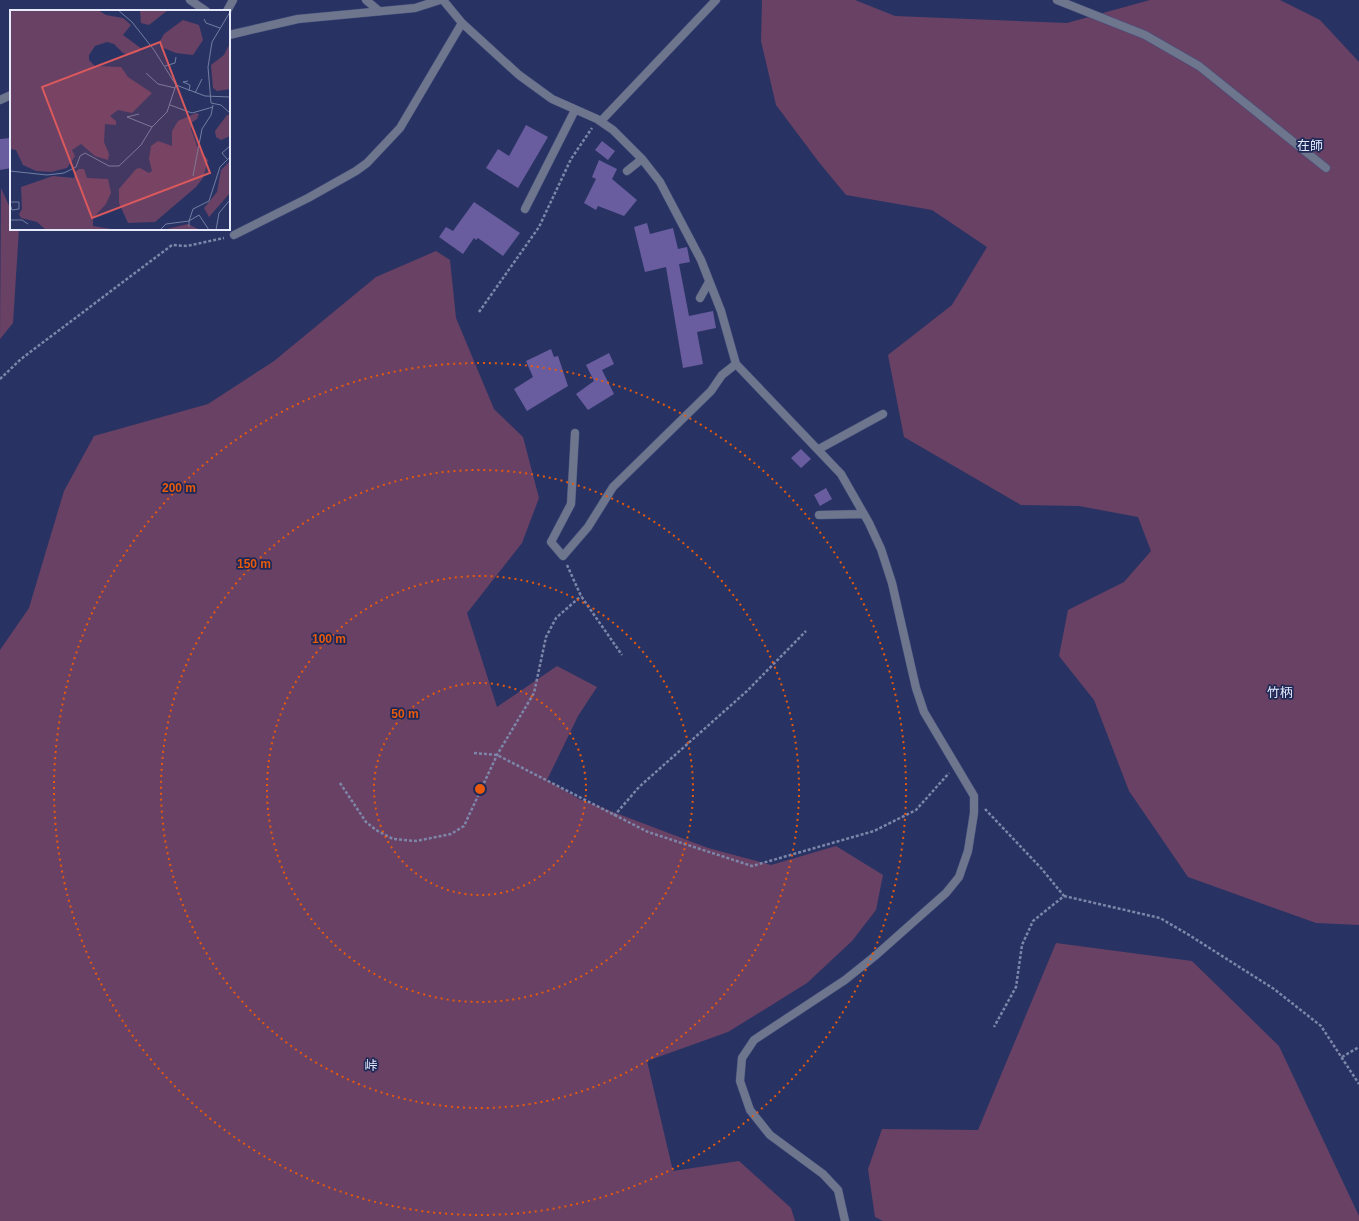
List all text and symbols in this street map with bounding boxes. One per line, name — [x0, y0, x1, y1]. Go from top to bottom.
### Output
inset map — [10, 10, 230, 230]
district label: 在師 — [1297, 138, 1323, 153]
text: 200 m — [162, 481, 196, 495]
text: 150 m — [237, 557, 271, 571]
text: 100 m — [312, 632, 346, 646]
district label: 竹柄 — [1267, 685, 1293, 700]
text: 50 m — [391, 707, 419, 721]
centre of rings — [473, 782, 487, 796]
district label: 峠 — [364, 1058, 378, 1073]

